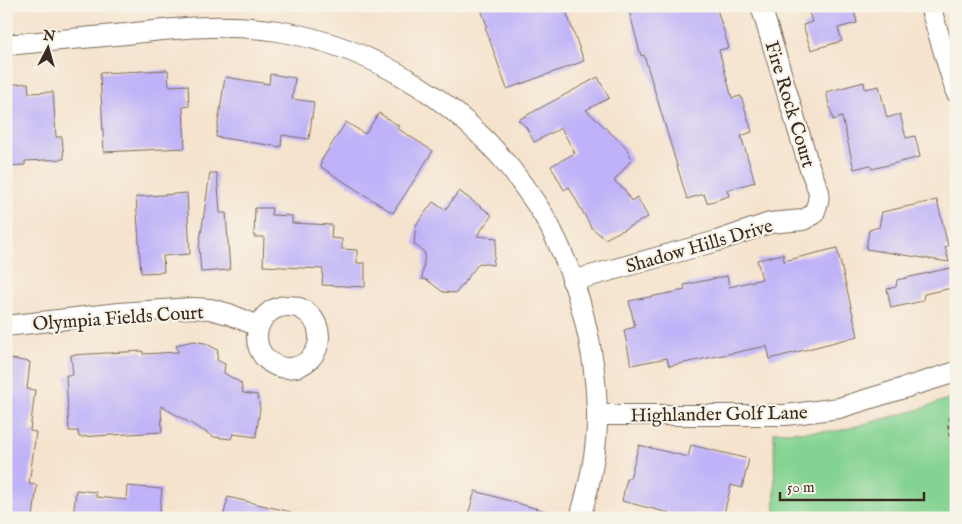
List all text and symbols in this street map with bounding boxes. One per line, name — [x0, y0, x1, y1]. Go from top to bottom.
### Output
north arrow — [22, 22, 72, 72]
text: N — [41, 26, 56, 46]
street label: Fire Rock Court — [758, 38, 820, 171]
street label: Shadow Hills Drive — [623, 214, 776, 279]
street label: Olympia Fields Court — [32, 301, 205, 337]
street label: Highlander Golf Lane — [630, 401, 808, 429]
scale bar — [780, 469, 923, 501]
text: 50 m — [787, 478, 815, 497]

